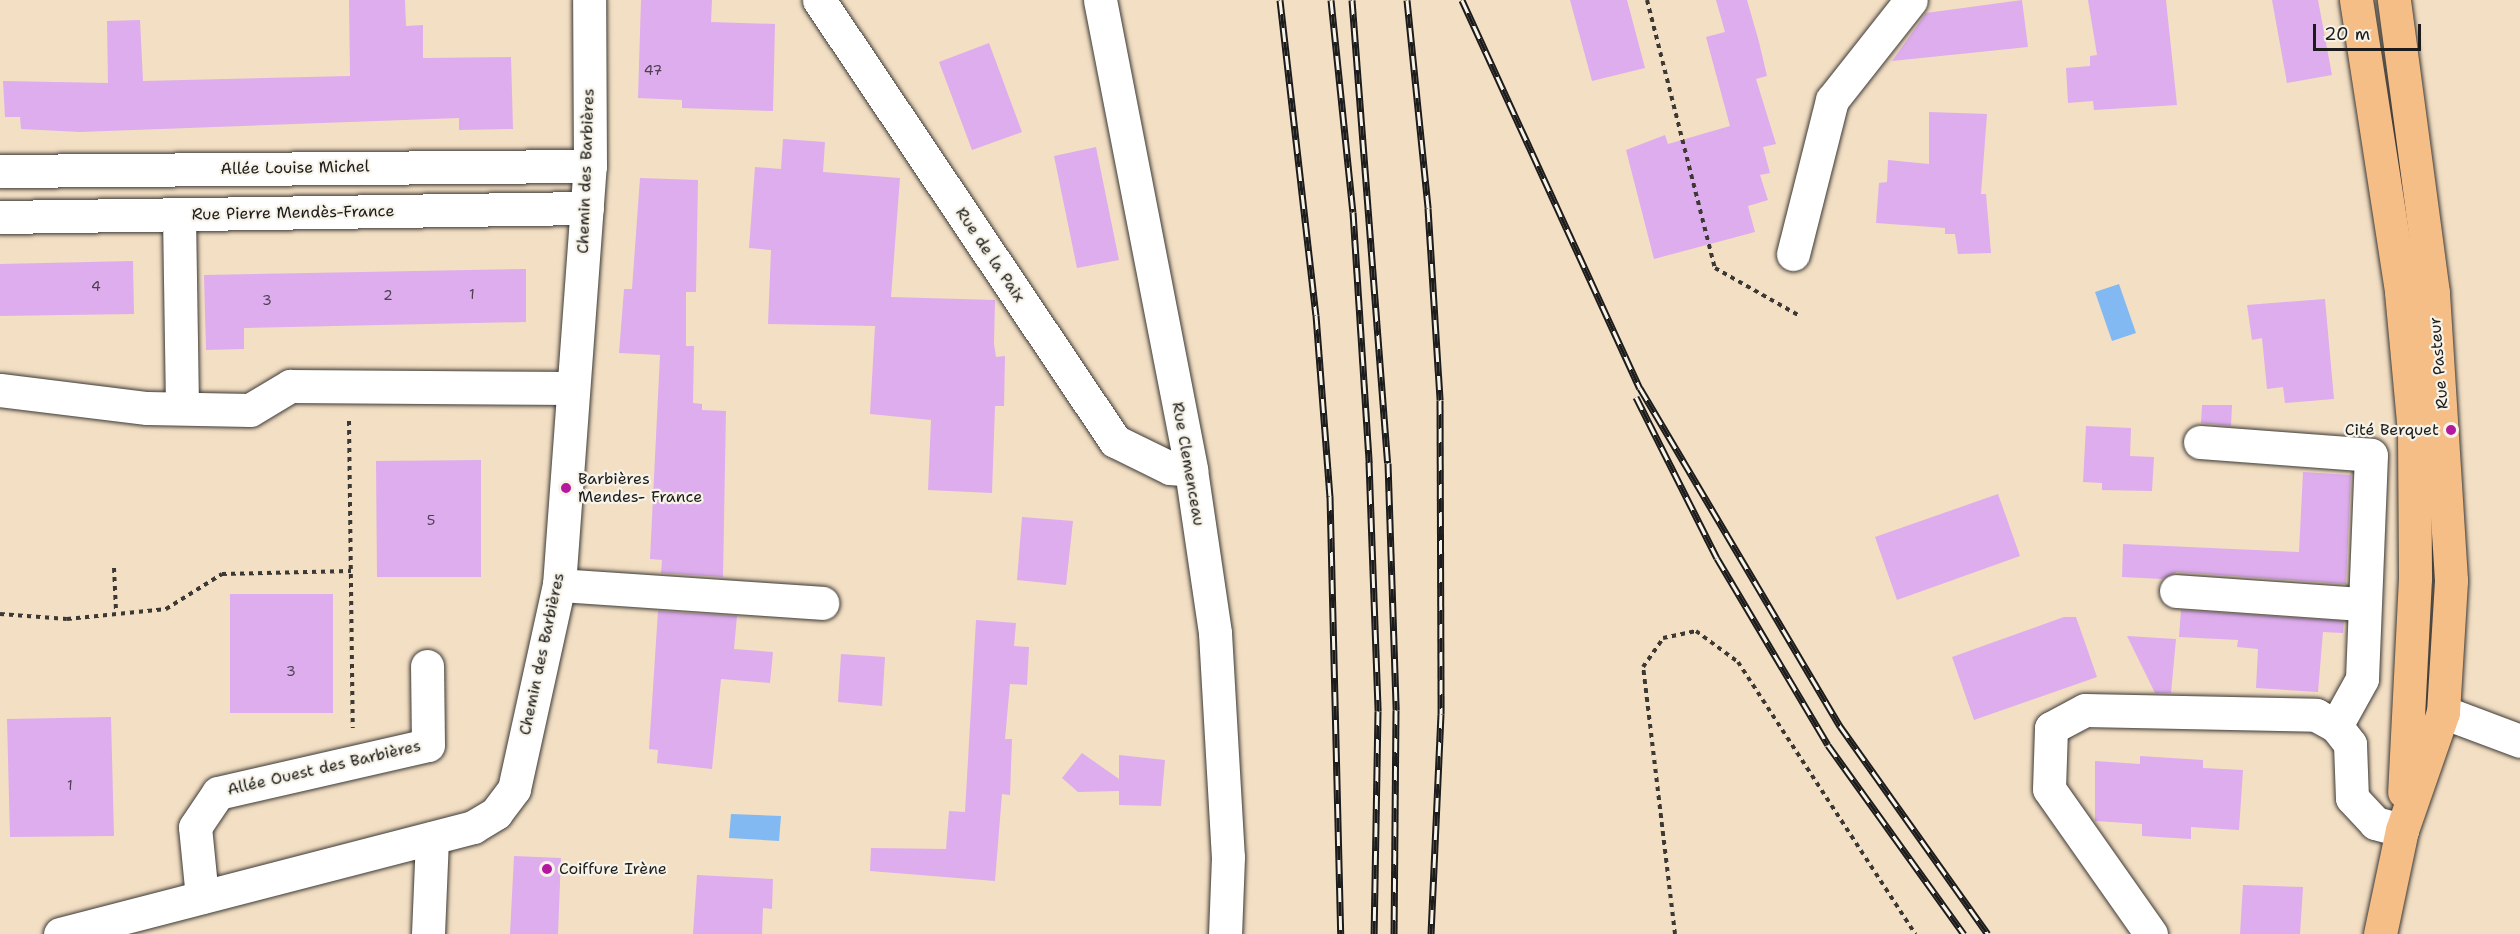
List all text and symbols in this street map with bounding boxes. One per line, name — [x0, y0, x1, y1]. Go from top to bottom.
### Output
scale bar — [2316, 12, 2424, 50]
text: 20 m — [2324, 22, 2370, 46]
house number: 47 — [644, 62, 662, 78]
street label: Chemin des Barbières — [574, 88, 598, 254]
street label: Allée Louise Michel — [220, 157, 370, 179]
street label: Rue Pierre Mendès-France — [191, 202, 395, 224]
street label: Rue de la Paix — [951, 204, 1029, 306]
house number: 4 — [91, 278, 101, 294]
house number: 1 — [469, 286, 475, 302]
house number: 2 — [383, 287, 393, 303]
house number: 3 — [262, 292, 272, 308]
street label: Rue Pasteur — [2425, 316, 2453, 410]
street label: Rue Clemenceau — [1168, 400, 1208, 528]
place label: Cité Berquet — [2345, 420, 2439, 440]
marker: Cité Berquet — [2444, 423, 2458, 437]
place label: Barbières Mendes- France — [578, 469, 702, 507]
marker: Barbières Mendes- France — [559, 481, 573, 495]
house number: 5 — [427, 512, 435, 528]
street label: Chemin des Barbières — [515, 571, 569, 737]
house number: 3 — [286, 663, 296, 679]
street label: Allée Ouest des Barbières — [225, 736, 423, 800]
house number: 1 — [67, 777, 73, 793]
place label: Coiffure Irène — [559, 859, 667, 879]
marker: Coiffure Irène — [540, 862, 554, 876]

